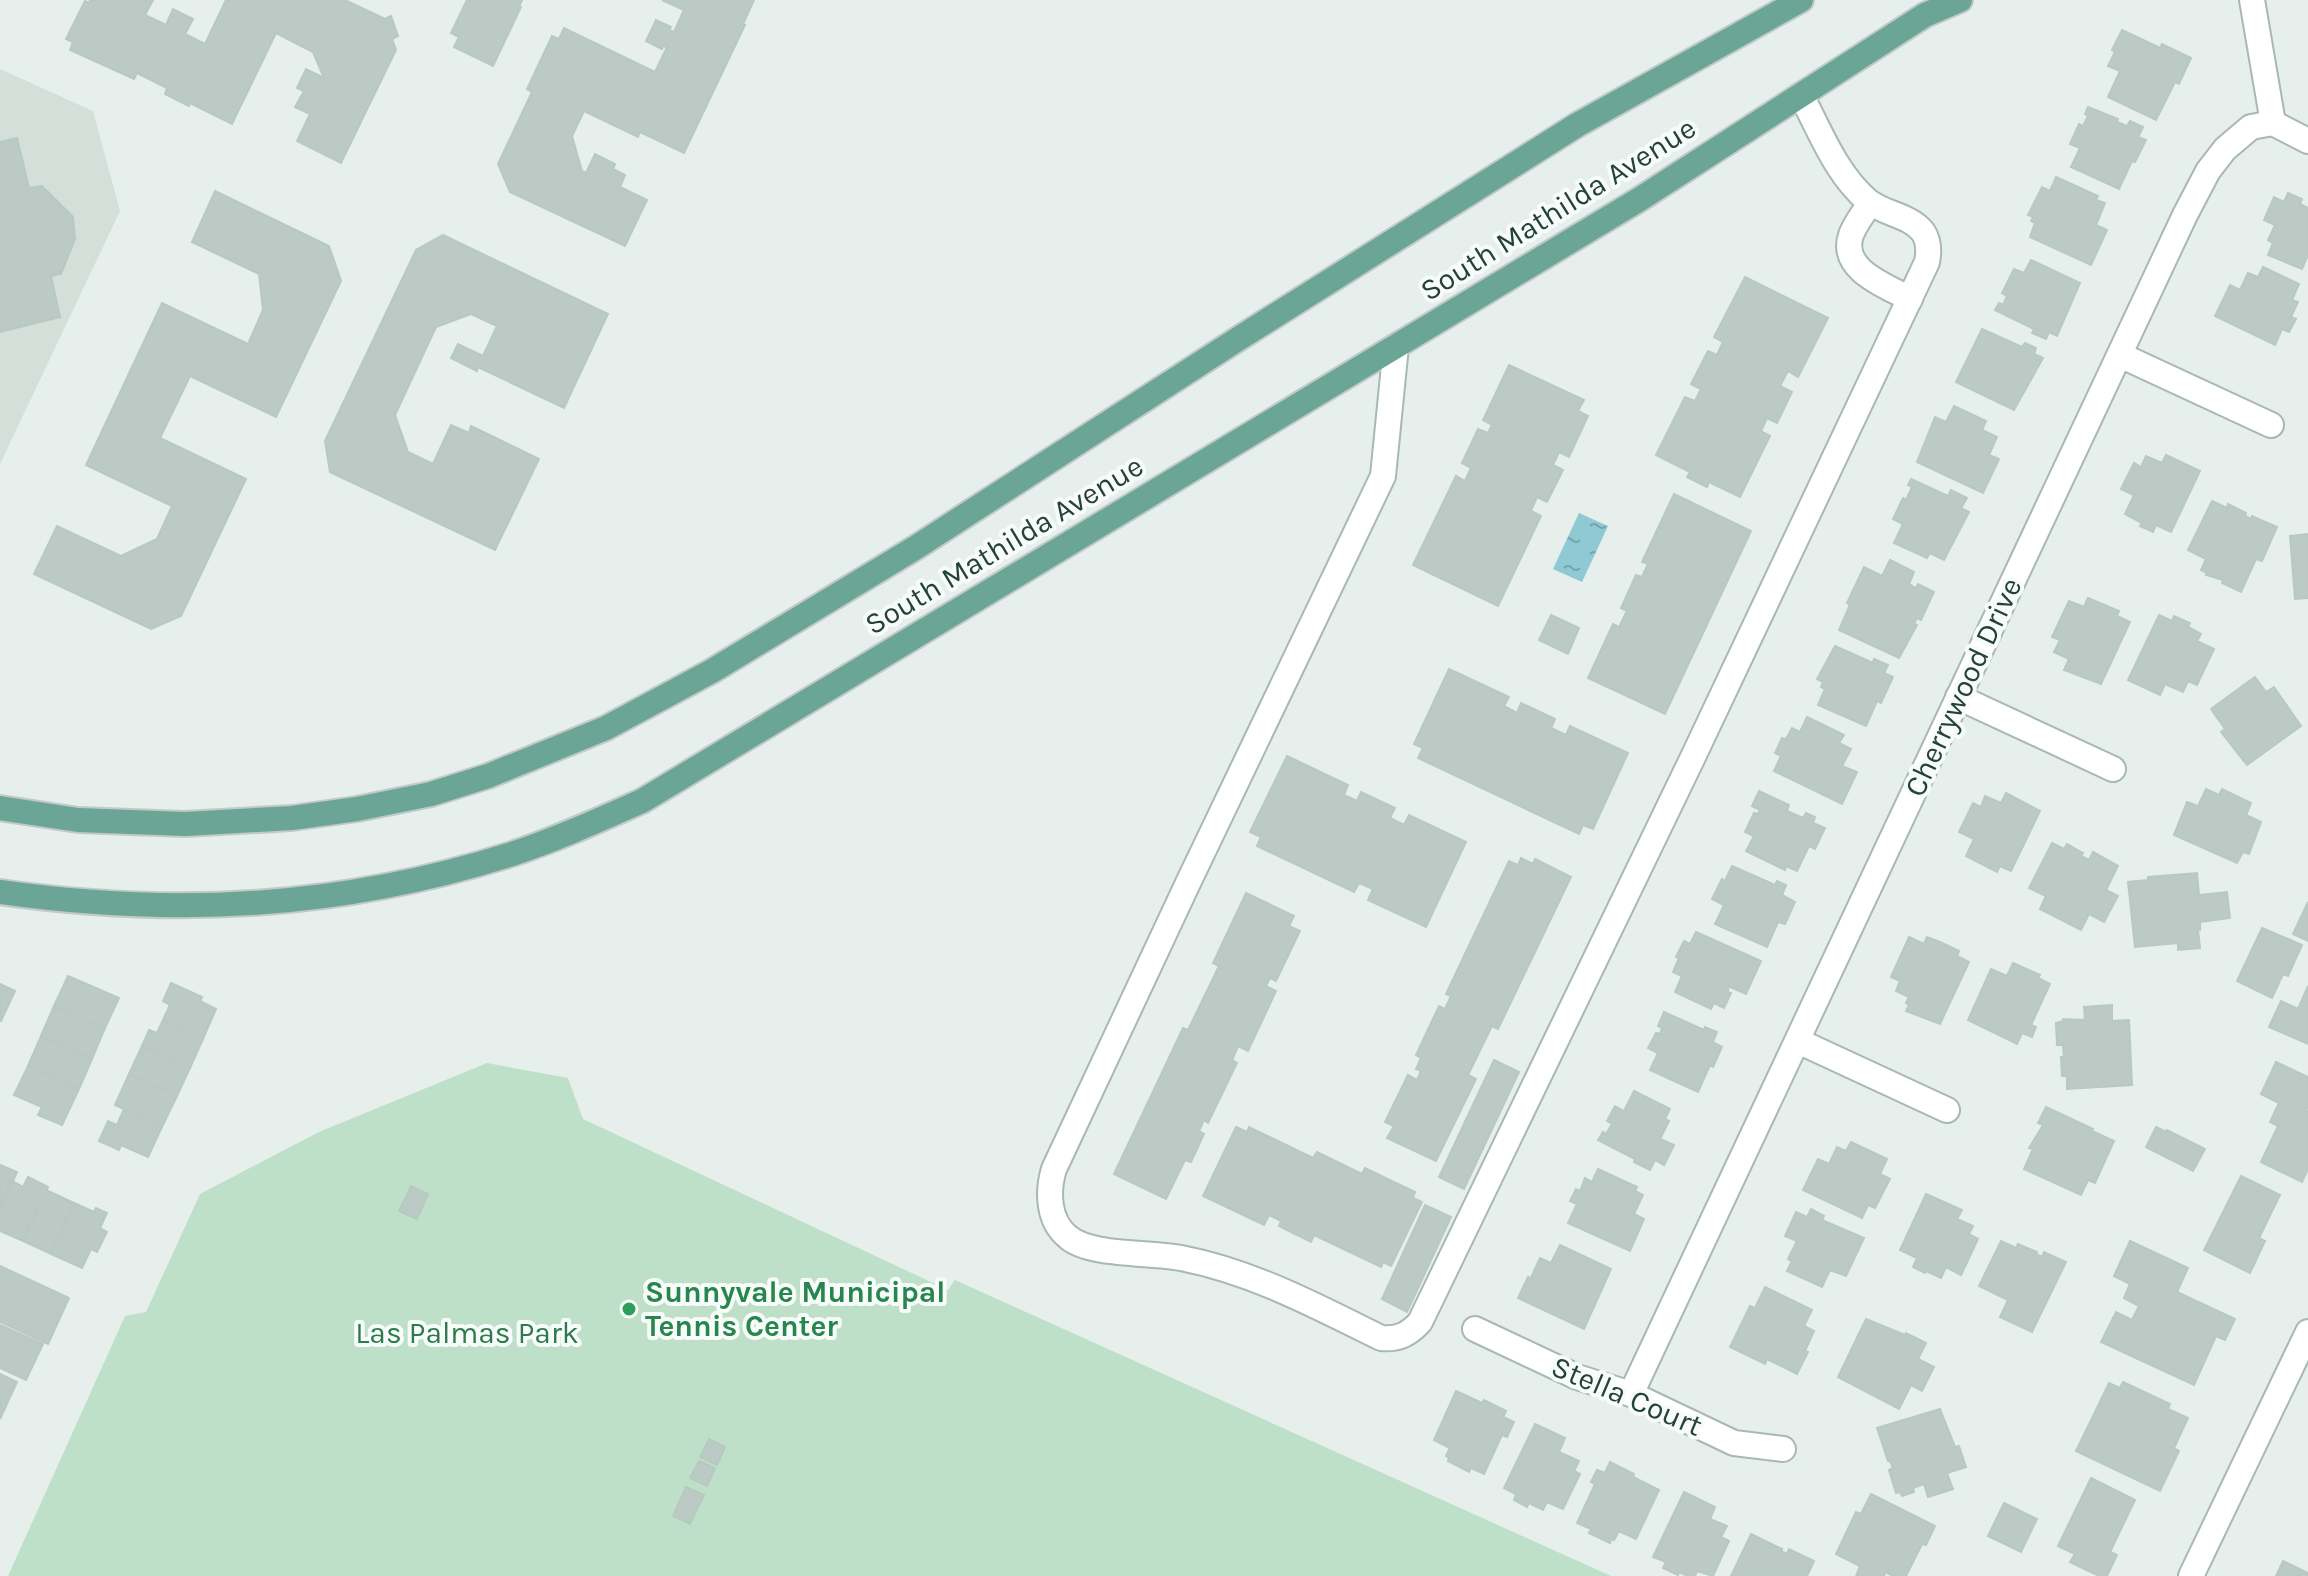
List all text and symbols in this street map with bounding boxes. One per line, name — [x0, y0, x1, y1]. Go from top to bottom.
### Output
street label: South Mathilda Avenue — [1414, 109, 1702, 309]
street label: South Mathilda Avenue — [858, 448, 1150, 642]
street label: Cherrywood Drive — [1897, 572, 2029, 802]
place label: Sunnyvale Municipal Tennis Center — [645, 1274, 945, 1344]
marker: Sunnyvale Municipal Tennis Center — [620, 1300, 638, 1318]
park label: Las Palmas Park — [355, 1315, 579, 1351]
street label: Stella Court — [1546, 1348, 1708, 1444]

